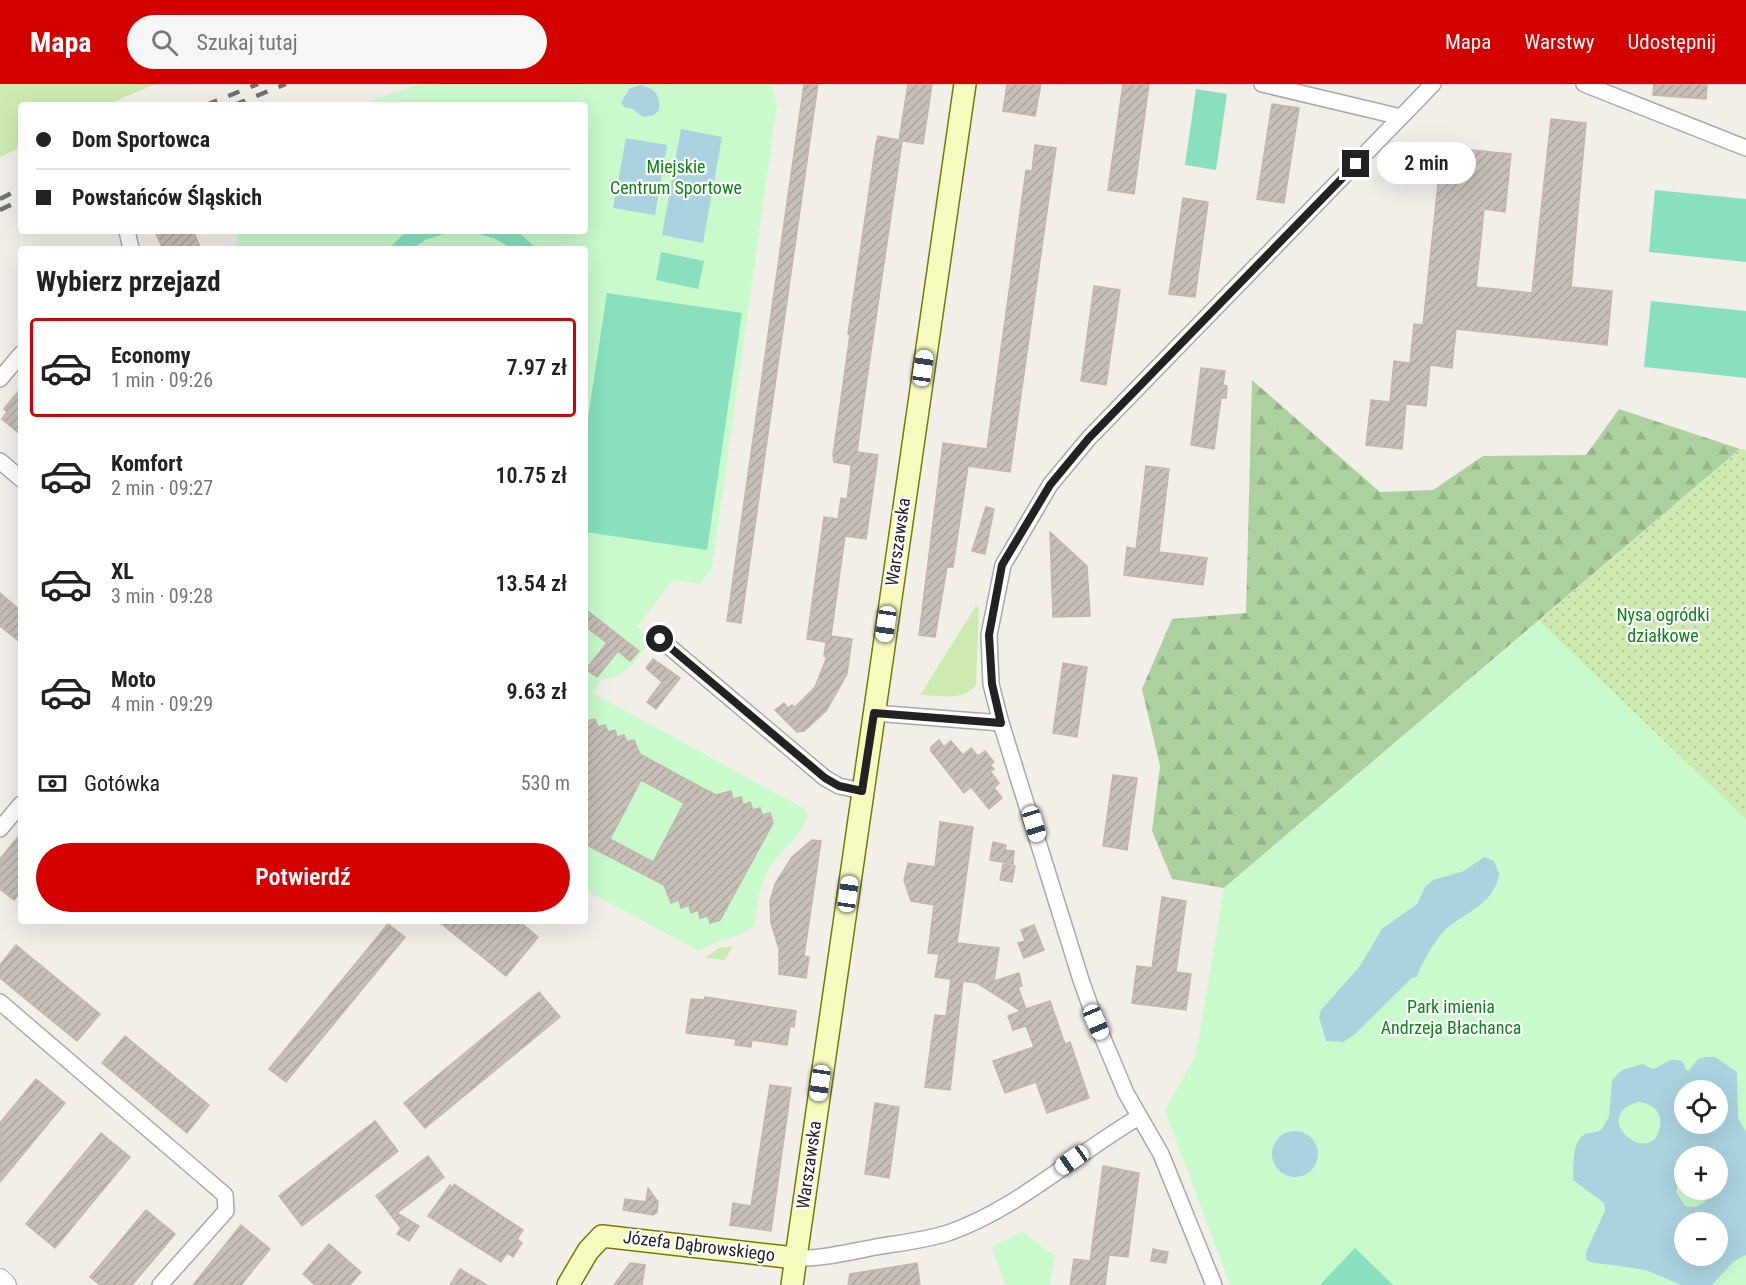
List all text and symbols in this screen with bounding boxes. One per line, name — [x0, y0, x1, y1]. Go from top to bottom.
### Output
search box — [127, 15, 547, 69]
text: Mapa — [30, 26, 91, 59]
icon: search — [148, 26, 181, 59]
text: Szukaj tutaj — [196, 30, 298, 55]
text: Mapa — [1445, 30, 1491, 54]
text: Warstwy — [1524, 30, 1595, 54]
text: Udostępnij — [1628, 30, 1716, 54]
text: Dom Sportowca — [72, 127, 210, 152]
callout: 2 min — [1377, 143, 1476, 185]
route end — [1342, 150, 1369, 177]
text: 2 min — [1404, 151, 1449, 175]
park label: Miejskie Centrum Sportowe — [610, 156, 742, 198]
text: Powstańców Śląskich — [72, 185, 262, 210]
text: Wybierz przejazd — [36, 266, 221, 298]
icon: car — [39, 341, 93, 395]
text: Economy — [111, 343, 191, 368]
car — [912, 349, 934, 387]
text: 7.97 zł — [506, 355, 567, 380]
text: 1 min · 09:26 — [111, 368, 213, 392]
icon: car — [39, 449, 93, 503]
text: Komfort — [111, 451, 183, 476]
text: 10.75 zł — [495, 463, 567, 488]
text: 2 min · 09:27 — [111, 476, 213, 500]
street label: Warszawska — [881, 496, 914, 587]
icon: car — [39, 557, 93, 611]
text: XL — [111, 559, 134, 584]
text: 13.54 zł — [495, 571, 567, 596]
text: 3 min · 09:28 — [111, 584, 213, 608]
park label: Nysa ogródki działkowe — [1616, 604, 1710, 646]
car — [875, 605, 897, 643]
route start — [646, 625, 673, 652]
icon: car — [39, 665, 93, 719]
text: Moto — [111, 667, 156, 692]
text: 9.63 zł — [506, 679, 567, 704]
text: 4 min · 09:29 — [111, 692, 213, 716]
icon: cash — [36, 767, 69, 800]
text: Gotówka — [84, 771, 160, 796]
text: 530 m — [521, 771, 570, 795]
car — [1020, 804, 1048, 844]
button: Potwierdź — [36, 843, 570, 912]
car — [837, 875, 859, 913]
park label: Park imienia Andrzeja Błachanca — [1381, 996, 1521, 1038]
car — [1081, 1002, 1111, 1042]
car — [809, 1064, 831, 1102]
map controls — [1674, 1080, 1728, 1266]
button: locate — [1674, 1080, 1728, 1134]
street label: Warszawska — [792, 1119, 825, 1210]
car — [1052, 1142, 1092, 1178]
button: + — [1674, 1146, 1728, 1200]
button: − — [1674, 1212, 1728, 1266]
street label: Józefa Dąbrowskiego — [622, 1226, 776, 1265]

